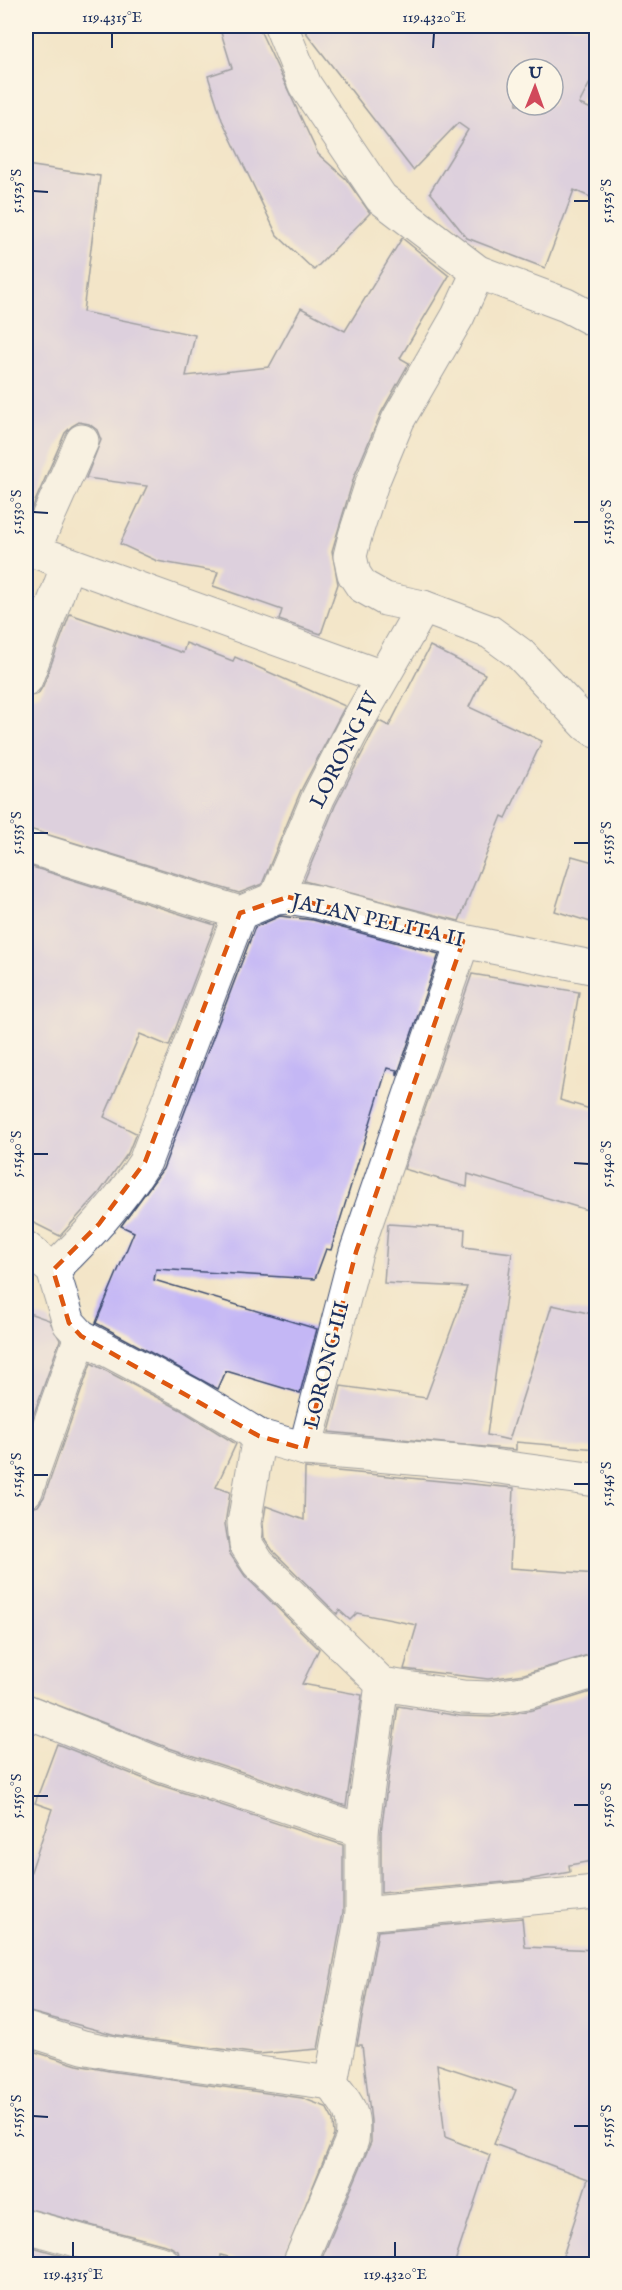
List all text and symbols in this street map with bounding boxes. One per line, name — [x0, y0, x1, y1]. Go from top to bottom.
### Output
text: 119.4315°E — [82, 8, 142, 27]
text: 119.4320°E — [402, 8, 466, 27]
north arrow — [505, 57, 565, 117]
text: U — [527, 64, 543, 84]
text: 5.1525°S — [7, 169, 26, 213]
text: 5.1525°S — [597, 179, 616, 223]
text: 5.1530°S — [7, 489, 26, 535]
text: 5.1530°S — [597, 499, 616, 545]
street label: LORONG IV — [305, 687, 387, 813]
text: 5.1535°S — [7, 811, 26, 855]
text: 5.1535°S — [597, 821, 616, 865]
street label: JALAN PELITA II — [287, 888, 467, 954]
text: 5.1540°S — [7, 1131, 26, 1177]
text: 5.1540°S — [597, 1141, 616, 1187]
street label: LORONG III — [299, 1299, 356, 1432]
text: 5.1545°S — [7, 1453, 26, 1497]
text: 5.1545°S — [597, 1462, 616, 1506]
text: 5.1550°S — [7, 1774, 26, 1818]
text: 5.1550°S — [597, 1783, 616, 1827]
text: 5.1555°S — [7, 2095, 26, 2138]
text: 5.1555°S — [597, 2105, 616, 2148]
text: 119.4315°E — [43, 2265, 103, 2284]
text: 119.4320°E — [363, 2265, 427, 2284]

